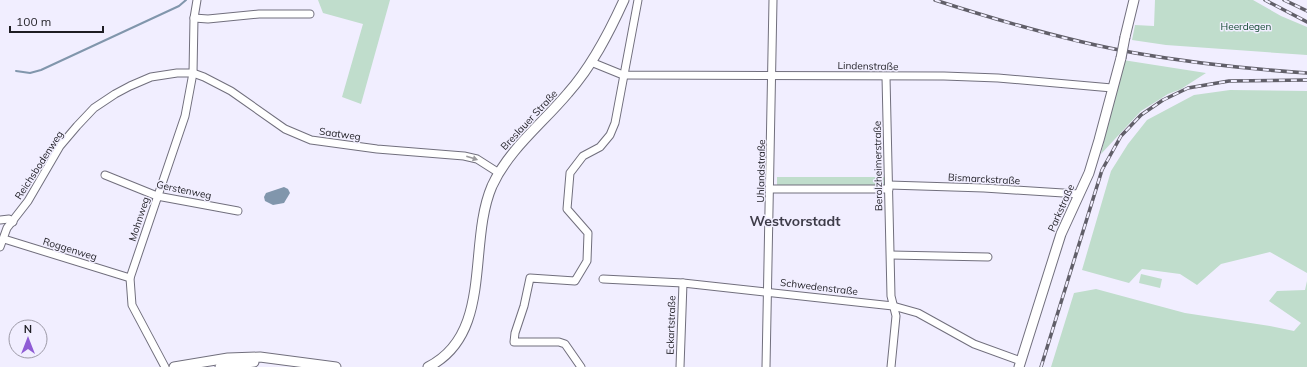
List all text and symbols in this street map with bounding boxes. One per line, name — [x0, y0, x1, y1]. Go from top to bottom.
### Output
scale bar — [10, 8, 103, 34]
text: 100 m — [16, 14, 51, 29]
park label: Heerdegen — [1221, 20, 1272, 33]
street label: Lindenstraße — [838, 59, 898, 73]
street label: Breslauer Straße — [498, 87, 560, 153]
street label: Berolzheimerstraße — [871, 121, 885, 211]
street label: Saatweg — [318, 125, 362, 143]
street label: Reichsbodenweg — [12, 128, 66, 202]
street label: Uhlandstraße — [754, 139, 768, 203]
one-way arrow — [466, 156, 478, 162]
street label: Bismarckstraße — [948, 171, 1020, 187]
street label: Gerstenweg — [155, 178, 213, 202]
street label: Parkstraße — [1045, 182, 1077, 234]
street label: Mohnweg — [126, 195, 152, 243]
district label: Westvorstadt — [750, 212, 841, 230]
street label: Roggenweg — [41, 235, 99, 263]
street label: Schwedenstraße — [779, 276, 859, 298]
street label: Eckartstraße — [663, 295, 679, 355]
north arrow — [8, 319, 48, 359]
text: N — [24, 322, 32, 336]

